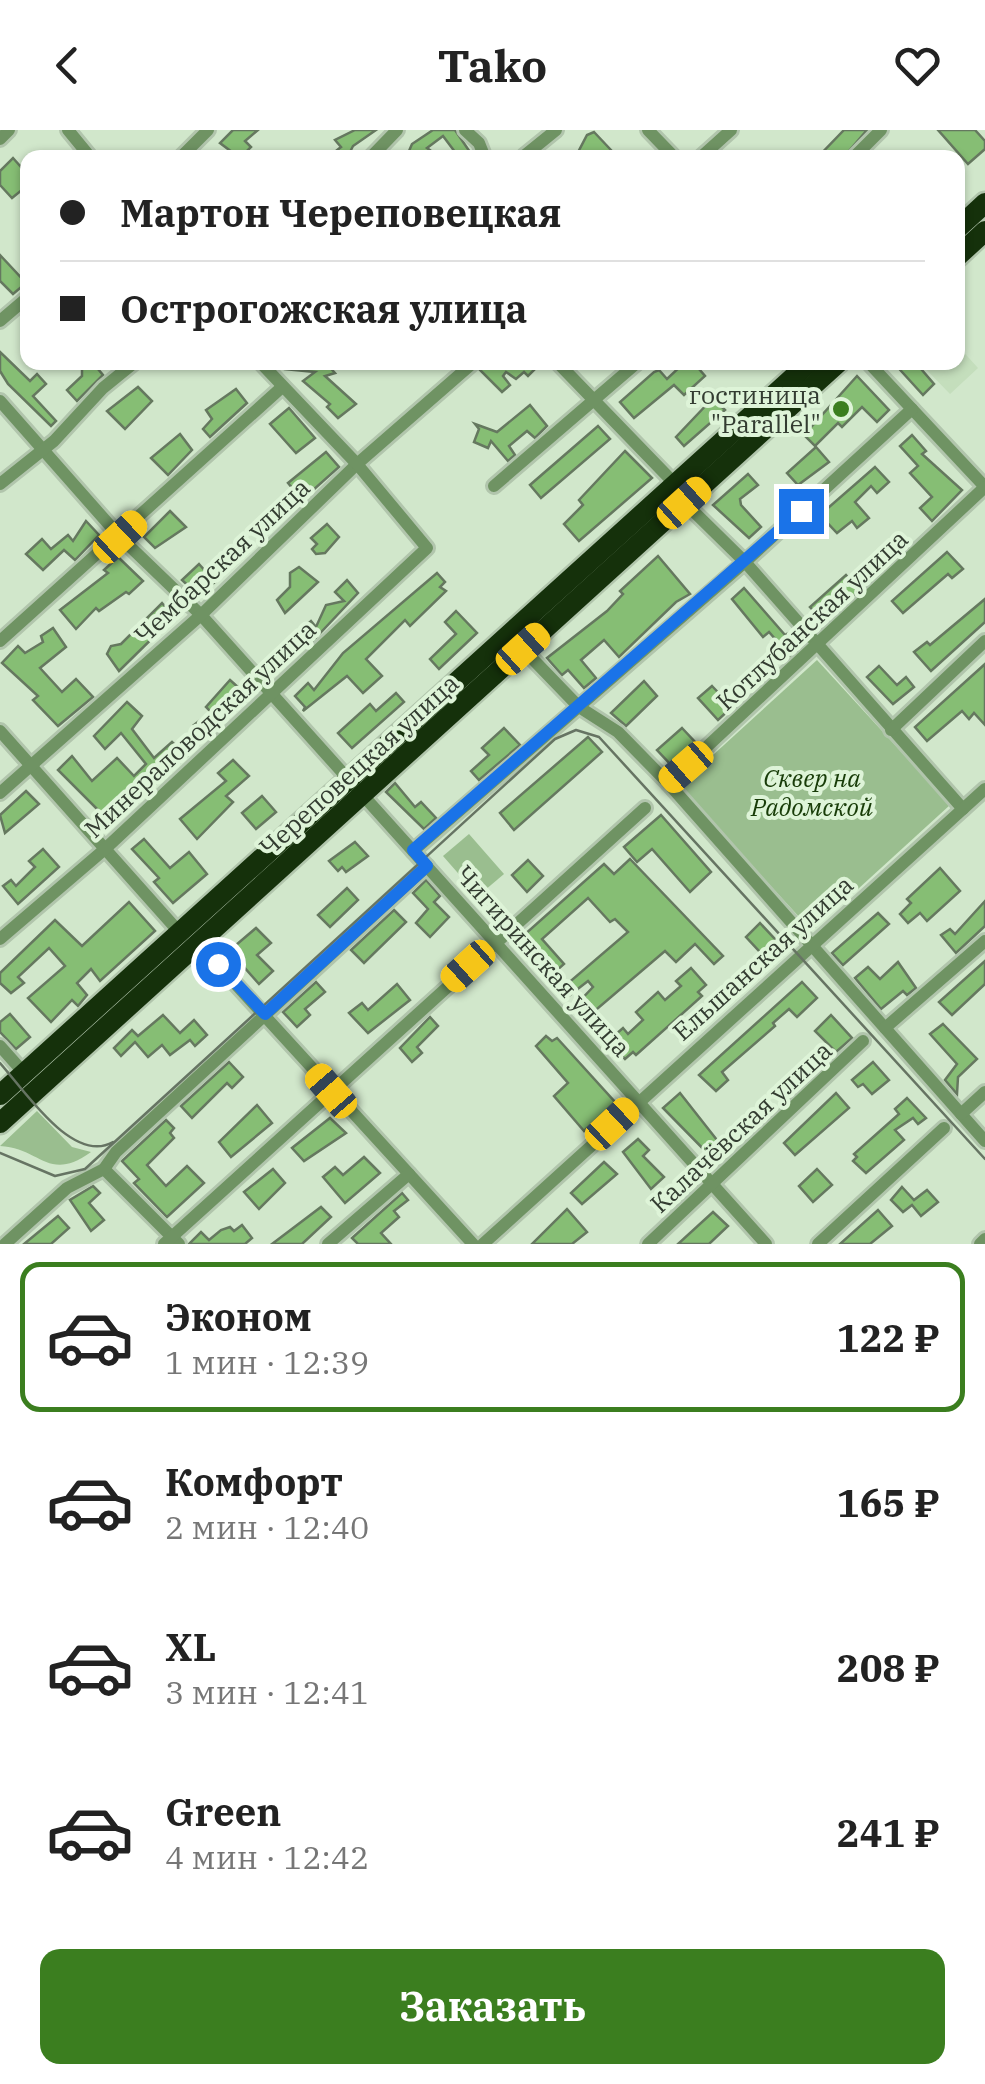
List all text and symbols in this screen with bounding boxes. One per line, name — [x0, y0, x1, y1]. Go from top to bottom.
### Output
text: Tako — [438, 36, 547, 94]
icon: back — [40, 38, 95, 93]
icon: heart — [890, 38, 945, 93]
text: Мартон Череповецкая — [120, 188, 562, 237]
text: Острогожская улица — [120, 284, 527, 333]
place label: гостиница "Parallel" — [689, 378, 821, 440]
marker: гостиница "Parallel" — [830, 398, 852, 420]
street label: Чембарская улица — [127, 471, 317, 651]
car — [652, 472, 716, 534]
route end — [779, 489, 824, 534]
car — [88, 506, 152, 568]
street label: Котлубанская улица — [709, 522, 915, 717]
street label: Минераловодская улица — [77, 613, 322, 845]
car — [491, 618, 555, 680]
street label: Череповецкая улица — [252, 666, 465, 863]
car — [654, 736, 718, 798]
park label: Сквер на Радомской — [750, 761, 873, 823]
street label: Чигиринская улица — [449, 858, 638, 1063]
street label: Ельшанская улица — [665, 868, 860, 1047]
car — [436, 935, 500, 997]
route start — [196, 942, 241, 987]
street label: Калачёвская улица — [643, 1034, 839, 1219]
car — [300, 1059, 362, 1123]
car — [580, 1093, 644, 1155]
icon: car — [45, 1292, 135, 1382]
text: Эконом — [165, 1292, 312, 1341]
text: 122 ₽ — [837, 1313, 940, 1362]
text: 1 мин · 12:39 — [165, 1341, 369, 1383]
icon: car — [45, 1457, 135, 1547]
text: Комфорт — [165, 1457, 343, 1506]
text: 165 ₽ — [837, 1478, 940, 1527]
text: 2 мин · 12:40 — [165, 1506, 369, 1548]
icon: car — [45, 1622, 135, 1712]
text: XL — [165, 1622, 216, 1671]
text: 208 ₽ — [837, 1643, 940, 1692]
text: 3 мин · 12:41 — [165, 1671, 369, 1713]
icon: car — [45, 1787, 135, 1877]
text: Green — [165, 1787, 281, 1836]
text: 241 ₽ — [837, 1808, 940, 1857]
text: 4 мин · 12:42 — [165, 1836, 369, 1878]
button: Заказать — [40, 1949, 945, 2064]

